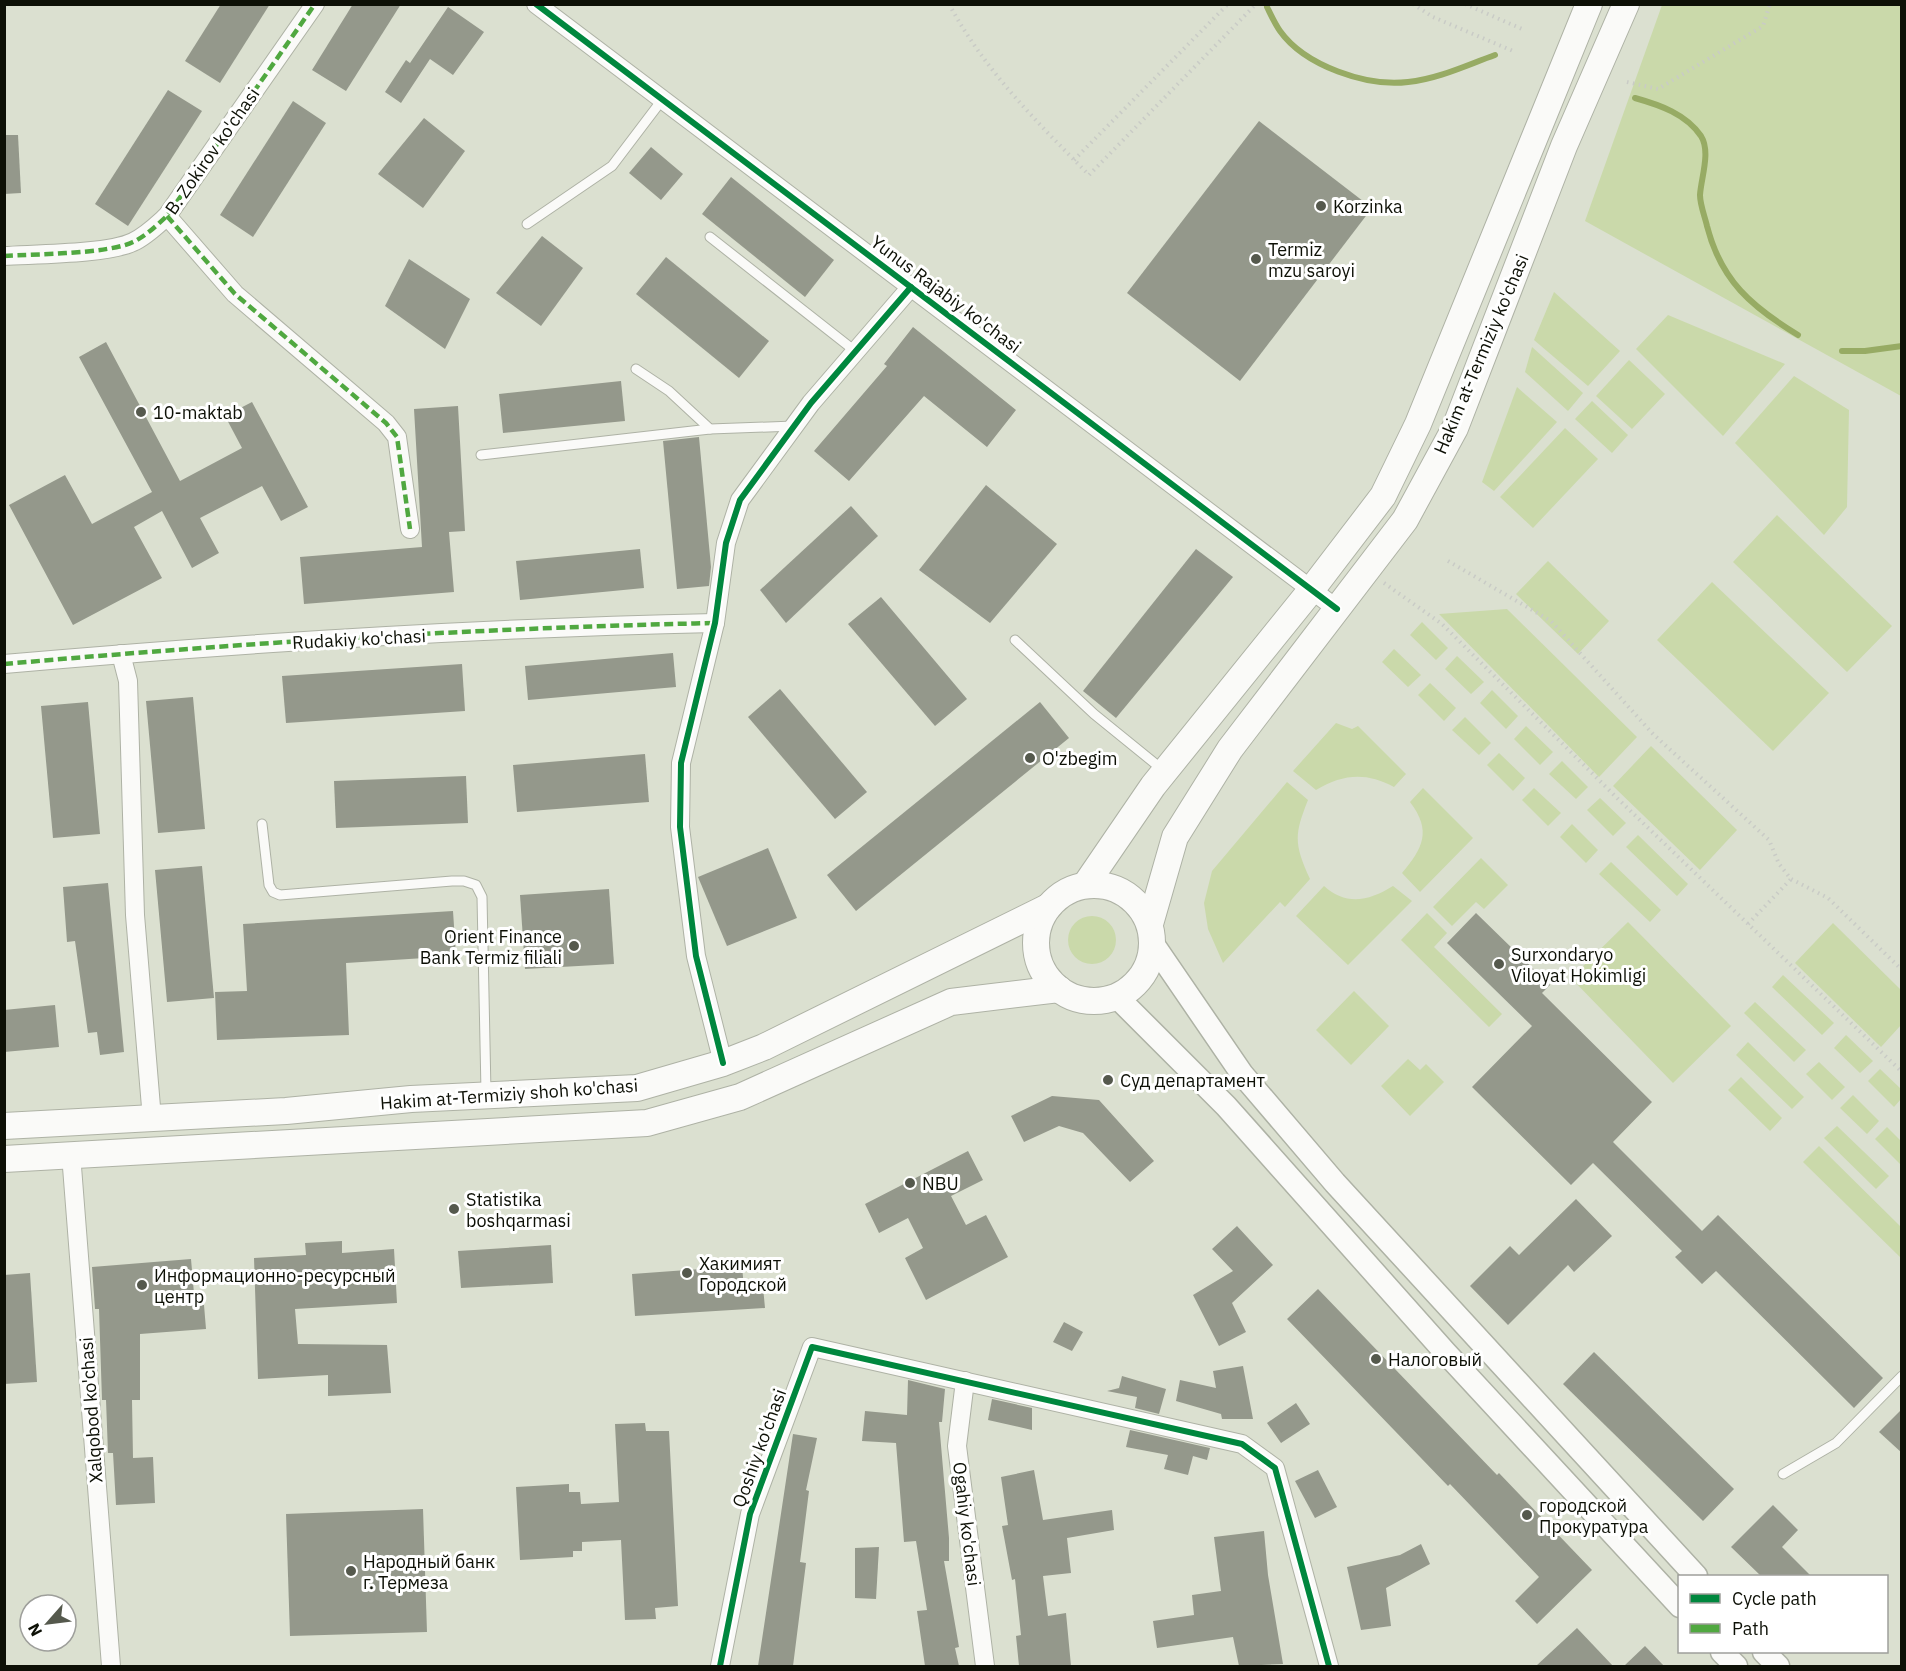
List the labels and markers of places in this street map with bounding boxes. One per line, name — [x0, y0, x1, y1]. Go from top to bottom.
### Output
place label: Korzinka — [1333, 195, 1403, 218]
marker: Korzinka — [1314, 199, 1328, 213]
place label: Termiz mzu saroyi — [1268, 238, 1355, 282]
marker: Termiz mzu saroyi — [1249, 252, 1263, 266]
place label: 10-maktab — [153, 401, 243, 424]
marker: 10-maktab — [134, 405, 148, 419]
place label: O'zbegim — [1042, 747, 1118, 770]
marker: O'zbegim — [1023, 751, 1037, 765]
place label: Orient Finance Bank Termiz filiali — [420, 925, 562, 969]
marker: Orient Finance Bank Termiz filiali — [567, 939, 581, 953]
place label: Surxondaryo Viloyat Hokimligi — [1511, 943, 1646, 987]
marker: Surxondaryo Viloyat Hokimligi — [1492, 957, 1506, 971]
place label: Суд департамент — [1120, 1069, 1265, 1092]
marker: Суд департамент — [1101, 1073, 1115, 1087]
place label: NBU — [922, 1172, 959, 1195]
marker: NBU — [903, 1176, 917, 1190]
place label: Statistika boshqarmasi — [466, 1188, 571, 1232]
marker: Statistika boshqarmasi — [447, 1202, 461, 1216]
place label: Хакимият Городской — [699, 1252, 787, 1296]
place label: Информационно-ресурсный центр — [154, 1264, 396, 1308]
marker: Хакимият Городской — [680, 1266, 694, 1280]
marker: Информационно-ресурсный центр — [135, 1278, 149, 1292]
place label: Налоговый — [1388, 1348, 1482, 1371]
marker: Налоговый — [1369, 1352, 1383, 1366]
place label: городской Прокуратура — [1539, 1494, 1649, 1538]
marker: городской Прокуратура — [1520, 1508, 1534, 1522]
place label: Народный банк г. Термеза — [363, 1550, 495, 1594]
marker: Народный банк г. Термеза — [344, 1564, 358, 1578]

